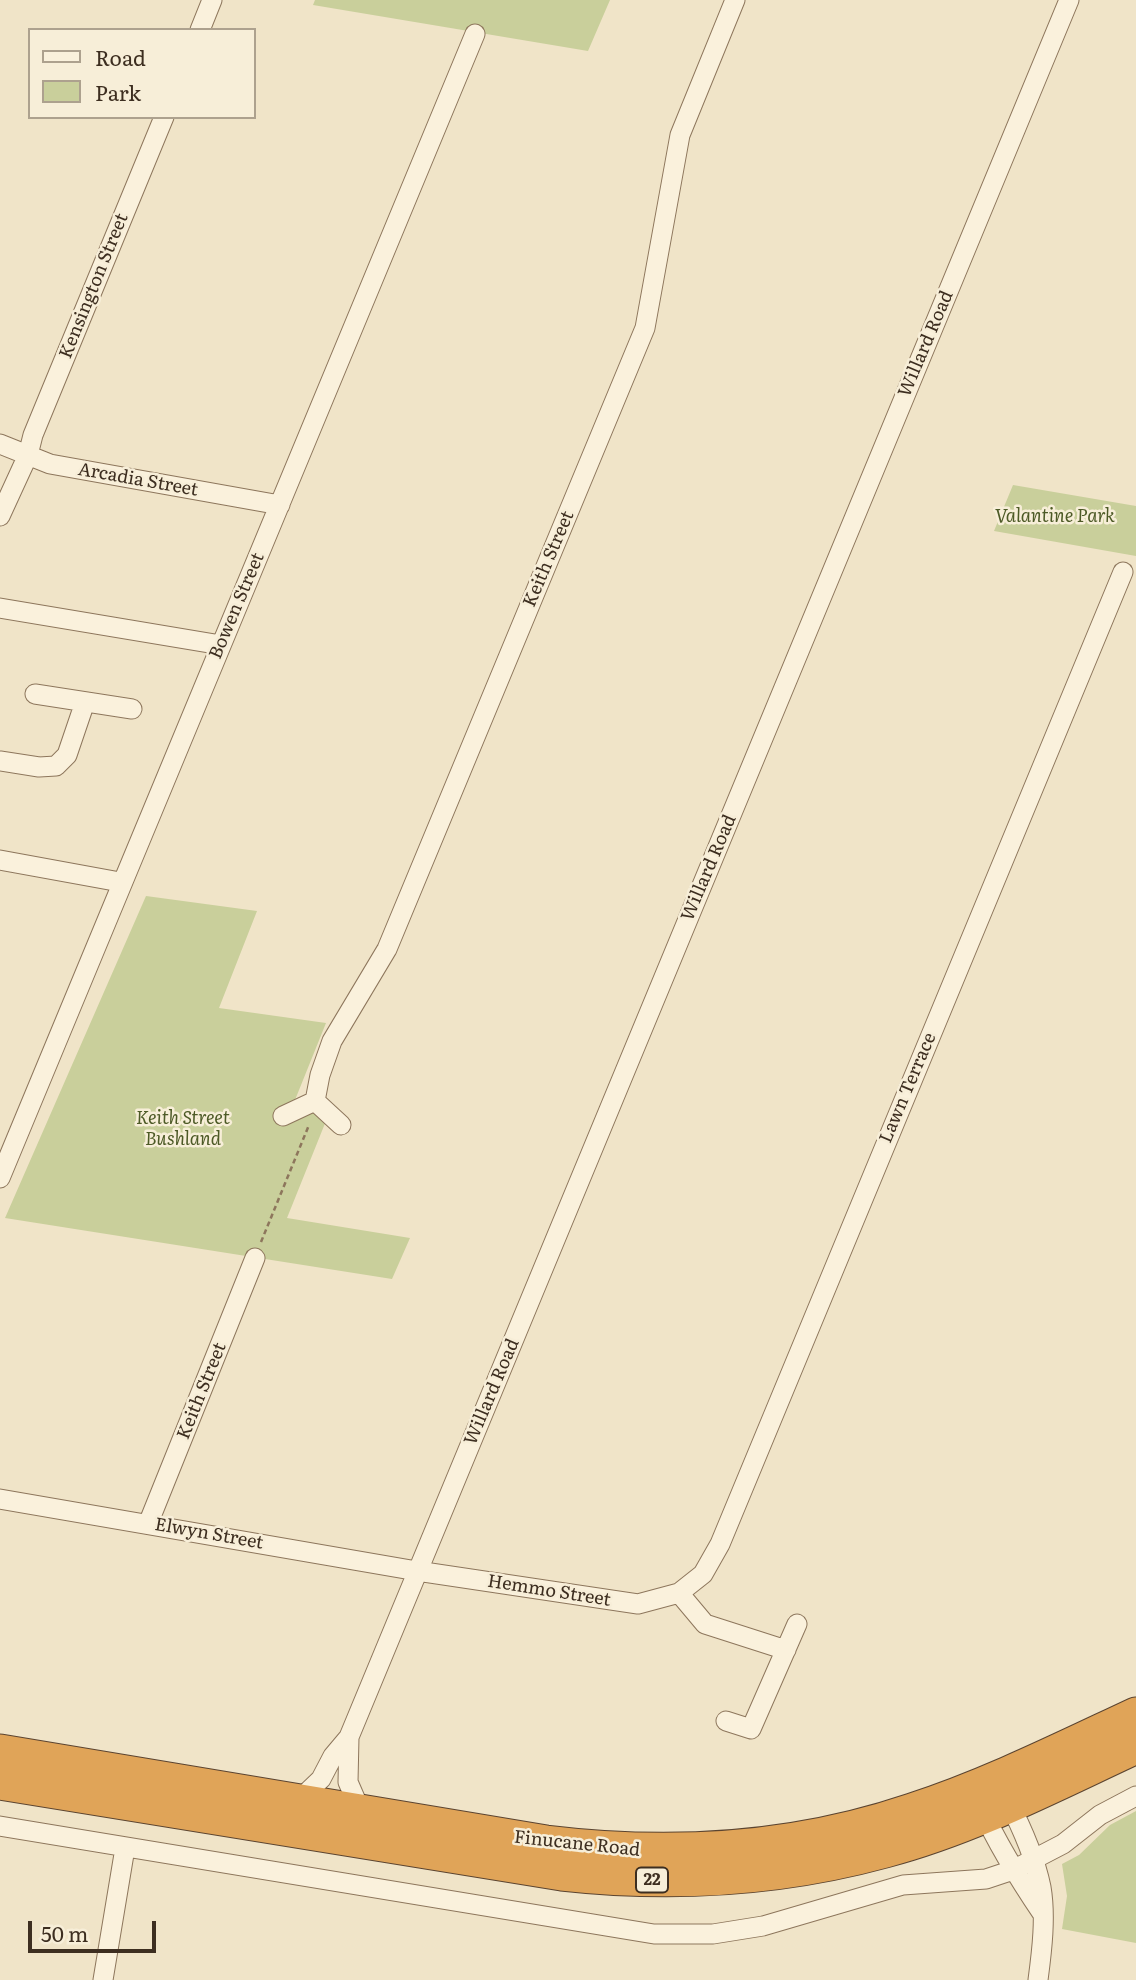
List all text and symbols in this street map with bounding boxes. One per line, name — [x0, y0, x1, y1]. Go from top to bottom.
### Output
legend — [28, 28, 256, 119]
text: Road — [95, 41, 146, 72]
text: Park — [95, 76, 141, 107]
street label: Kensington Street — [55, 210, 133, 362]
street label: Willard Road — [894, 288, 958, 400]
street label: Arcadia Street — [76, 459, 200, 501]
park label: Valantine Park — [995, 506, 1115, 528]
street label: Keith Street — [519, 508, 579, 610]
street label: Bowen Street — [205, 549, 269, 663]
street label: Willard Road — [677, 812, 741, 924]
street label: Lawn Terrace — [875, 1030, 941, 1146]
park label: Keith Street Bushland — [136, 1108, 230, 1150]
street label: Willard Road — [460, 1336, 524, 1448]
street label: Keith Street — [173, 1340, 231, 1442]
street label: Elwyn Street — [153, 1514, 265, 1554]
street label: Hemmo Street — [486, 1571, 612, 1611]
street label: Finucane Road — [513, 1827, 641, 1861]
road number: 22 — [636, 1868, 668, 1892]
scale bar — [32, 1906, 159, 1950]
text: 50 m — [41, 1917, 88, 1948]

